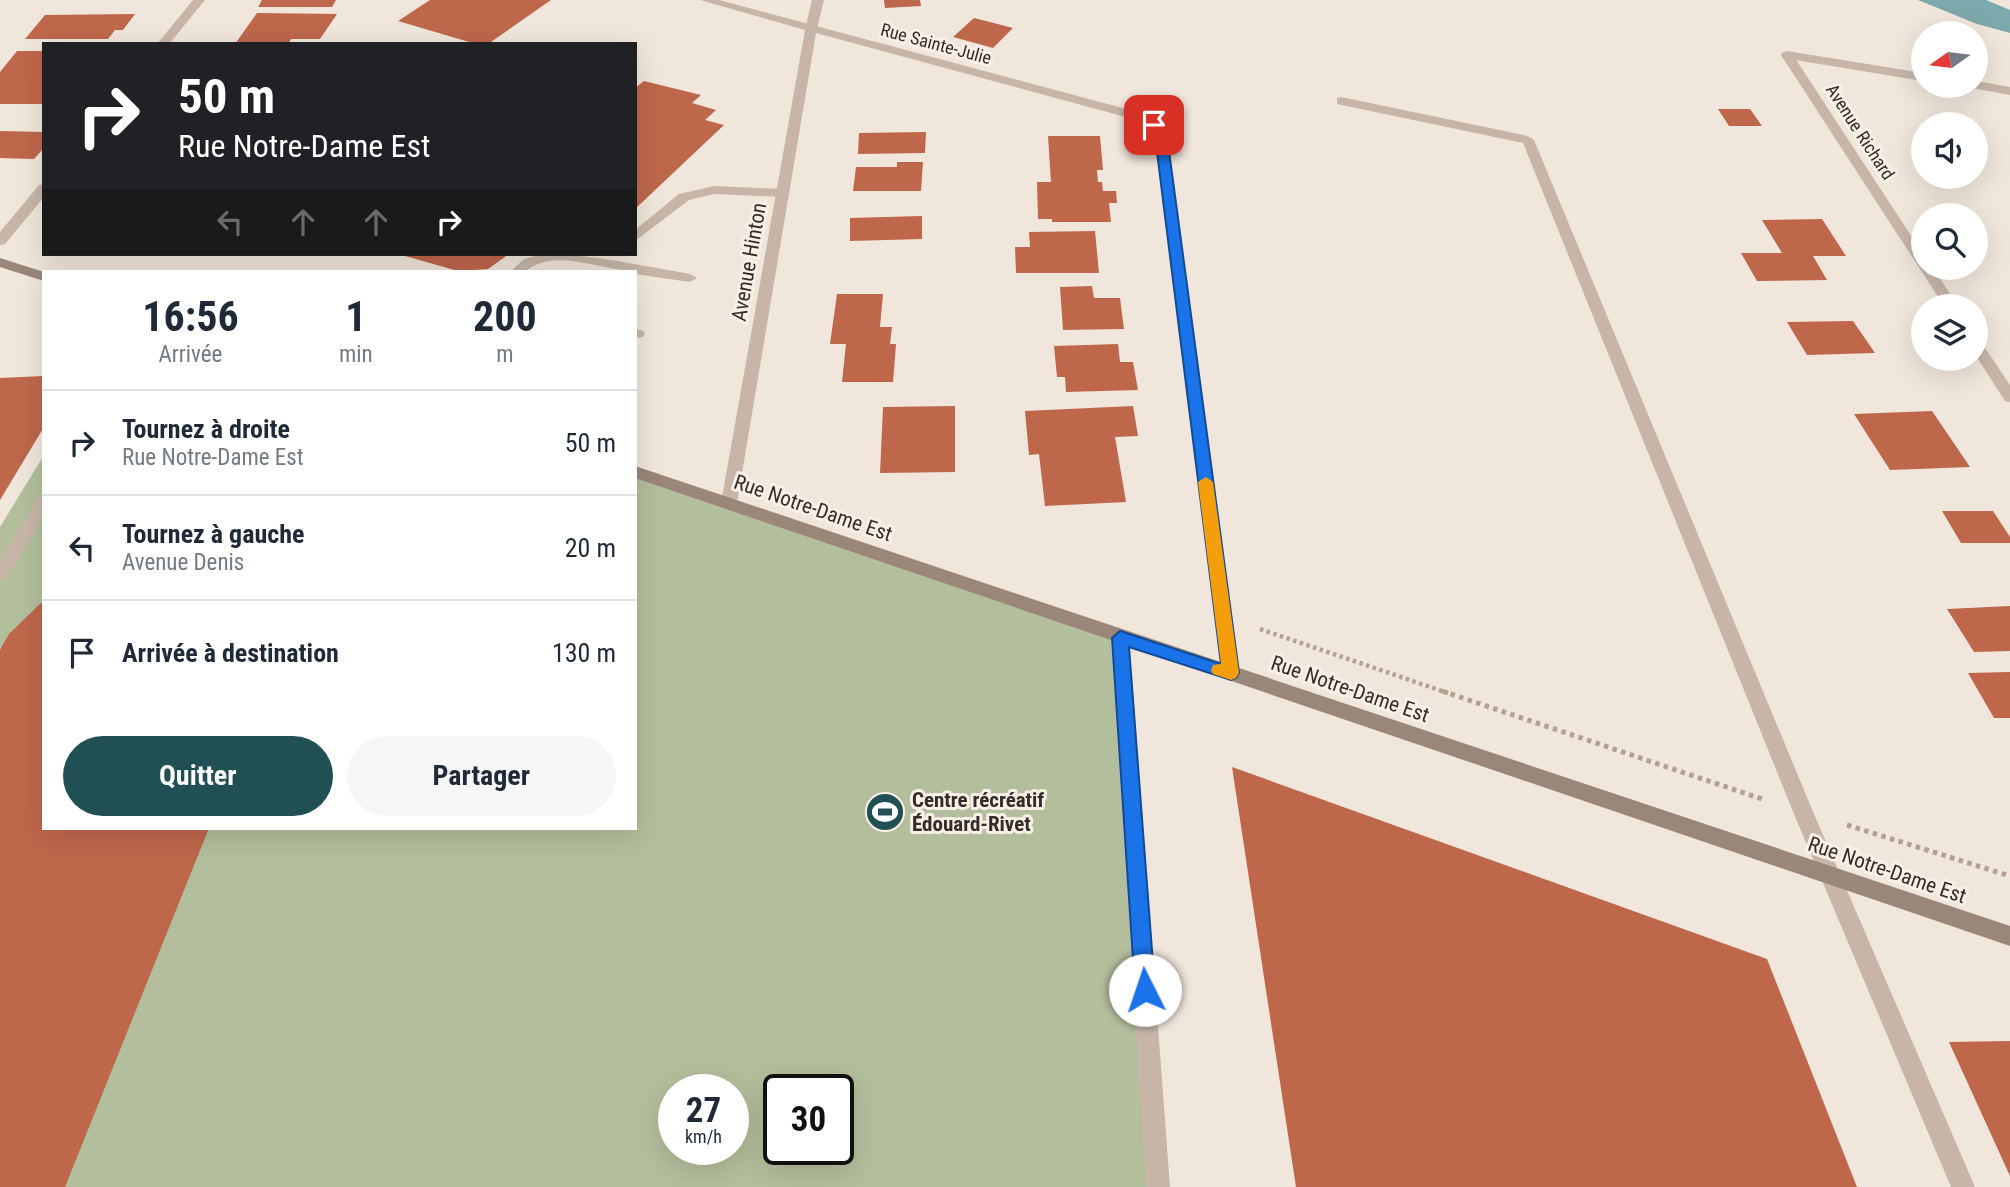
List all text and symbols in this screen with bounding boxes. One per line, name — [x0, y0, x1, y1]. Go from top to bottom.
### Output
street label: Rue Sainte-Julie — [878, 19, 994, 68]
north arrow — [1911, 21, 1988, 98]
map controls — [1911, 21, 1988, 371]
text: 50 m — [178, 68, 275, 125]
icon: right — [63, 70, 154, 161]
street label: Avenue Richard — [1822, 80, 1899, 183]
pin — [1124, 95, 1184, 155]
icon: arrive — [1135, 106, 1173, 144]
button: sound — [1911, 112, 1988, 189]
text: Rue Notre-Dame Est — [178, 127, 431, 165]
street label: Avenue Hinton — [727, 201, 771, 323]
icon: left — [211, 203, 249, 241]
icon: ahead — [284, 203, 322, 241]
icon: ahead — [357, 203, 395, 241]
icon: right — [430, 203, 468, 241]
button: search — [1911, 203, 1988, 280]
text: 16:56 — [142, 292, 239, 341]
text: 1 — [345, 292, 366, 341]
text: 200 — [473, 292, 537, 341]
button: layers — [1911, 294, 1988, 371]
text: Arrivée — [159, 341, 222, 368]
text: min — [339, 341, 373, 368]
text: m — [496, 341, 513, 368]
text: Tournez à droite — [122, 414, 290, 444]
icon: right — [63, 424, 101, 462]
text: 50 m — [565, 428, 616, 458]
text: Rue Notre-Dame Est — [122, 444, 304, 471]
street label: Rue Notre-Dame Est — [731, 470, 895, 546]
text: Tournez à gauche — [122, 519, 304, 549]
icon: left — [63, 529, 101, 567]
text: 20 m — [565, 533, 616, 563]
text: Avenue Denis — [122, 549, 244, 576]
icon: arrive — [63, 634, 101, 672]
text: Arrivée à destination — [122, 638, 339, 668]
text: 130 m — [552, 638, 616, 668]
street label: Rue Notre-Dame Est — [1268, 651, 1432, 727]
button: Quitter — [63, 736, 333, 816]
button: Partager — [347, 736, 616, 816]
place label: Centre récréatif Édouard-Rivet — [912, 788, 1044, 836]
sports icon: Centre récréatif Édouard-Rivet — [864, 791, 906, 833]
street label: Rue Notre-Dame Est — [1805, 832, 1969, 908]
position arrow — [1108, 953, 1182, 1027]
speed limit sign: 30 — [763, 1074, 854, 1165]
text: 27 — [686, 1090, 721, 1131]
text: km/h — [685, 1126, 722, 1147]

